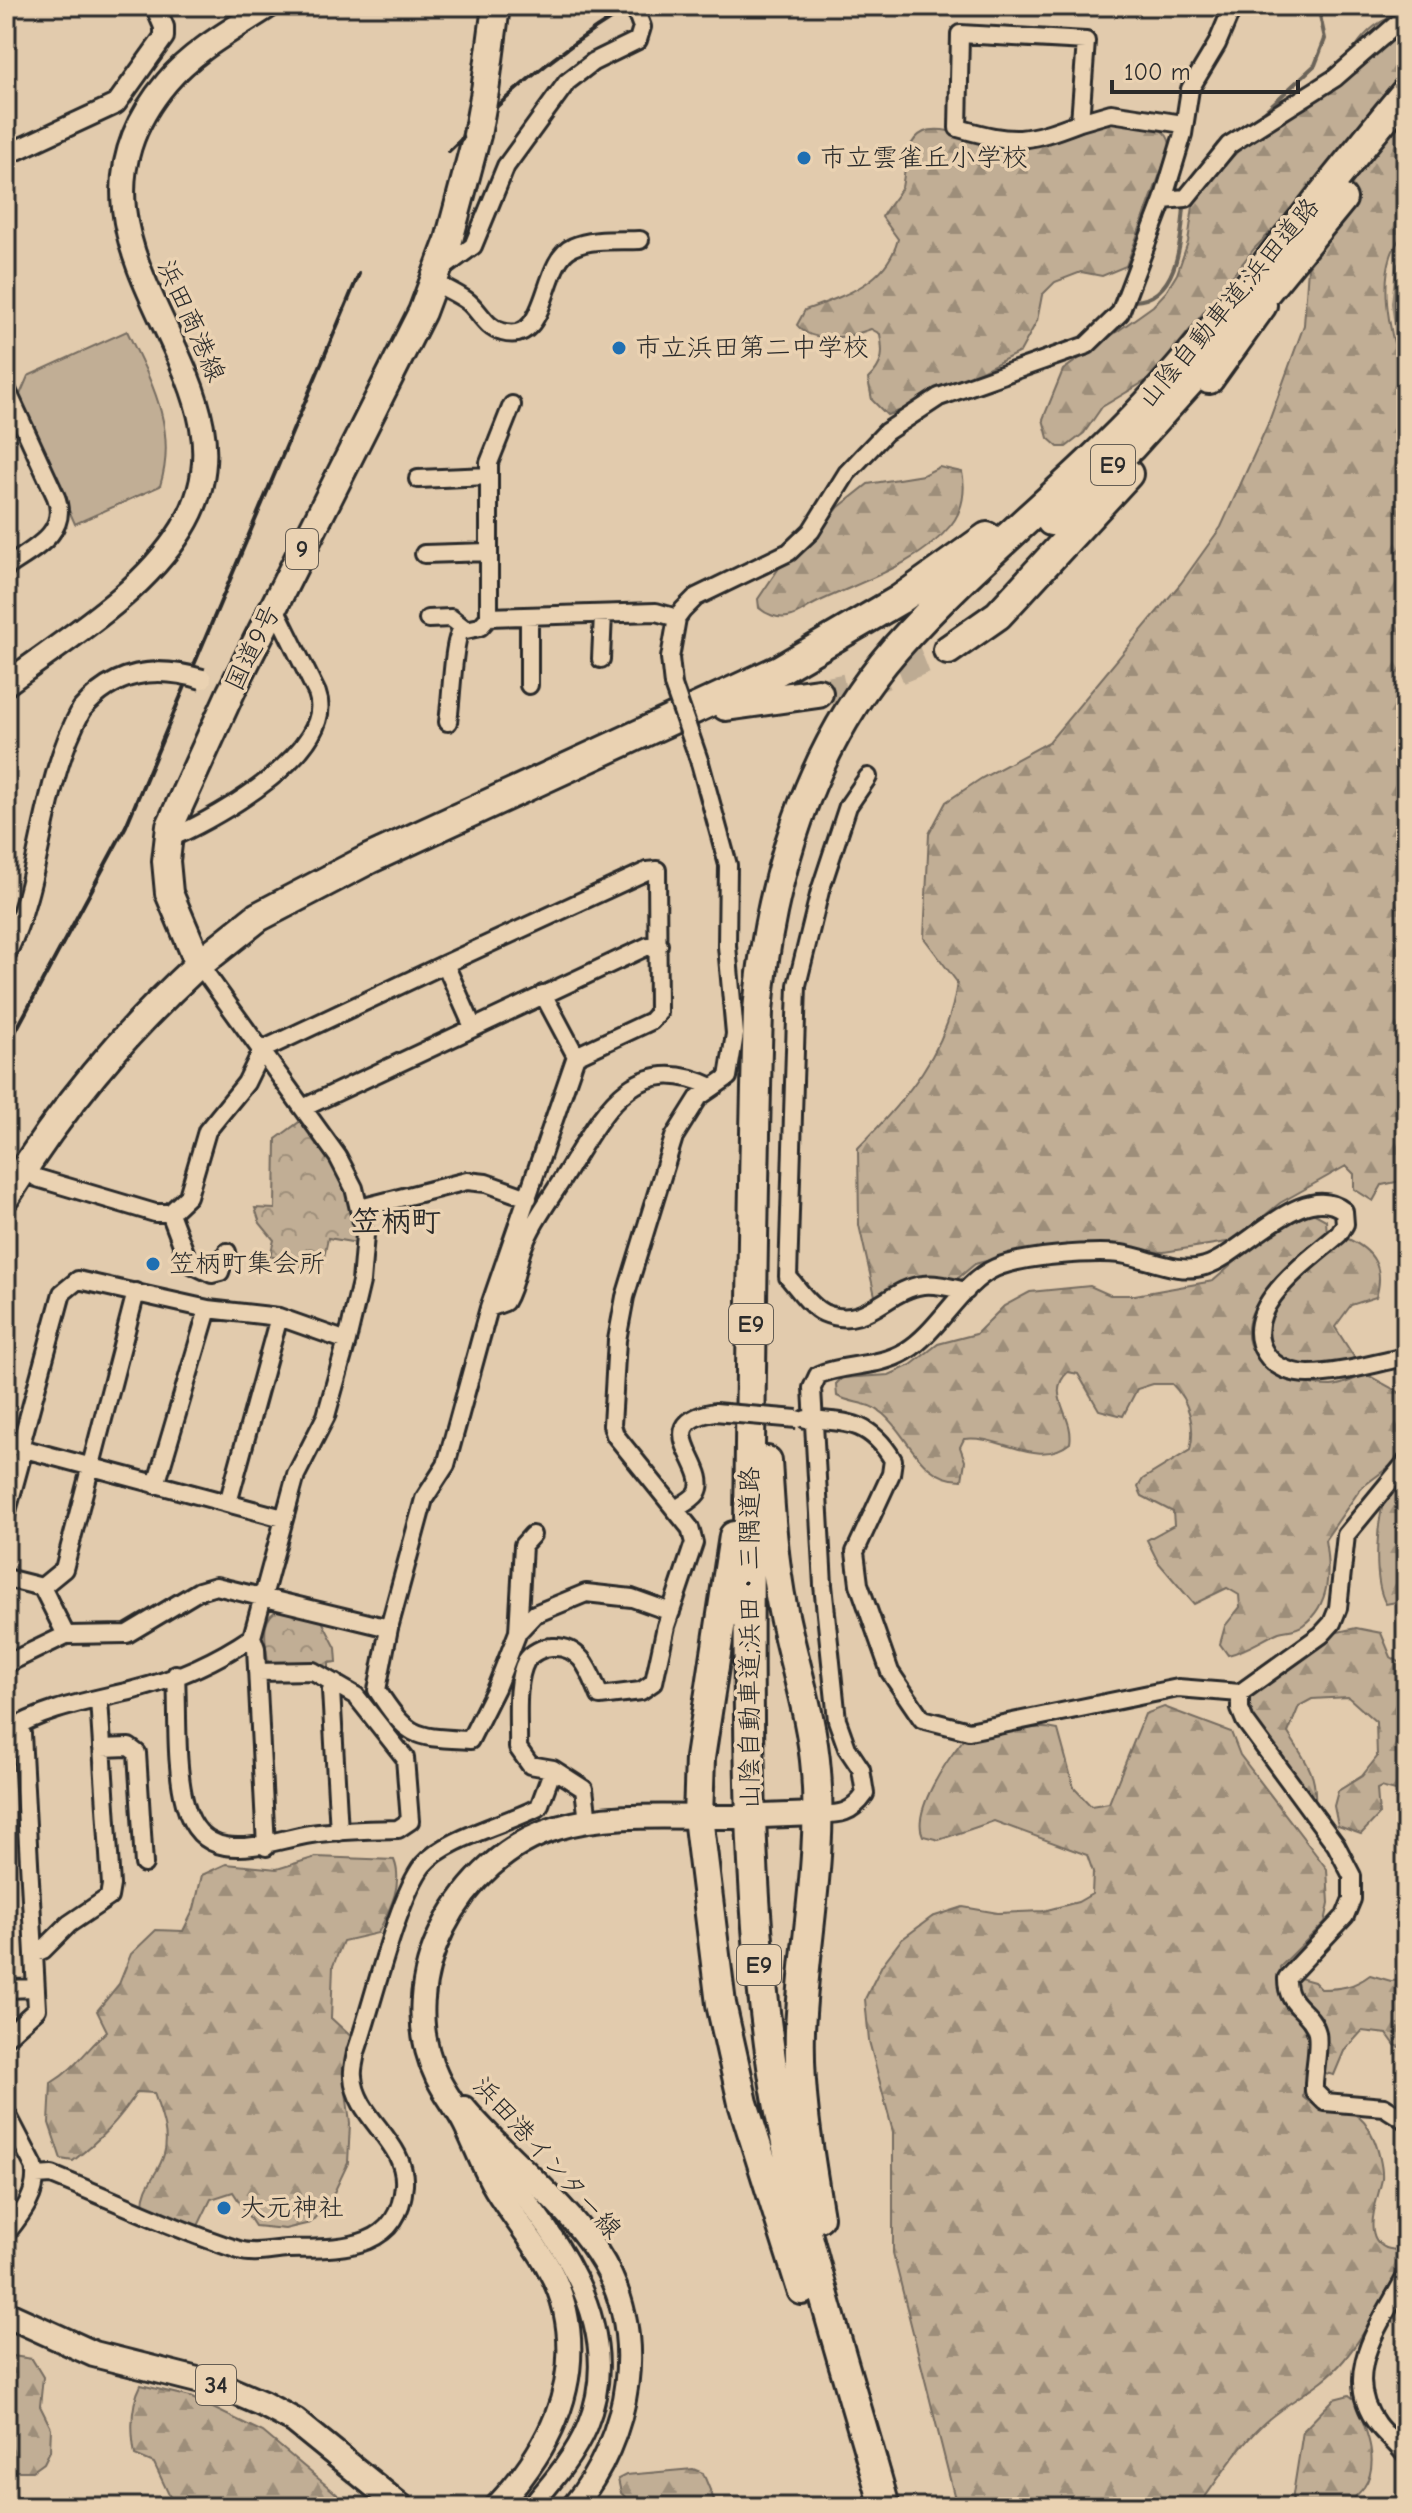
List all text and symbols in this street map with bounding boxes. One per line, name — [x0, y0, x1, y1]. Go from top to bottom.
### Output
scale bar — [1112, 44, 1298, 94]
text: 100 m — [1124, 58, 1191, 86]
place label: 市立雲雀丘小学校 — [820, 143, 1028, 173]
marker: 市立雲雀丘小学校 — [795, 149, 813, 167]
street label: 山陰自動車道;浜田道路 — [1132, 192, 1326, 414]
street label: 浜田商港線 — [151, 256, 231, 386]
place label: 市立浜田第二中学校 — [635, 333, 869, 363]
marker: 市立浜田第二中学校 — [610, 339, 628, 357]
road number: E9 — [1091, 445, 1135, 485]
road number: 9 — [286, 529, 318, 569]
street label: 国道9号 — [219, 600, 287, 696]
district label: 笠柄町 — [351, 1204, 441, 1239]
place label: 笠柄町集会所 — [169, 1249, 325, 1279]
marker: 笠柄町集会所 — [144, 1255, 162, 1273]
road number: E9 — [729, 1304, 773, 1344]
street label: 山陰自動車道;浜田・三隅道路 — [735, 1466, 765, 1810]
road number: E9 — [737, 1945, 781, 1985]
street label: 浜田港インター線 — [467, 2071, 627, 2245]
place label: 大元神社 — [240, 2193, 344, 2223]
marker: 大元神社 — [215, 2199, 233, 2217]
road number: 34 — [196, 2365, 236, 2405]

